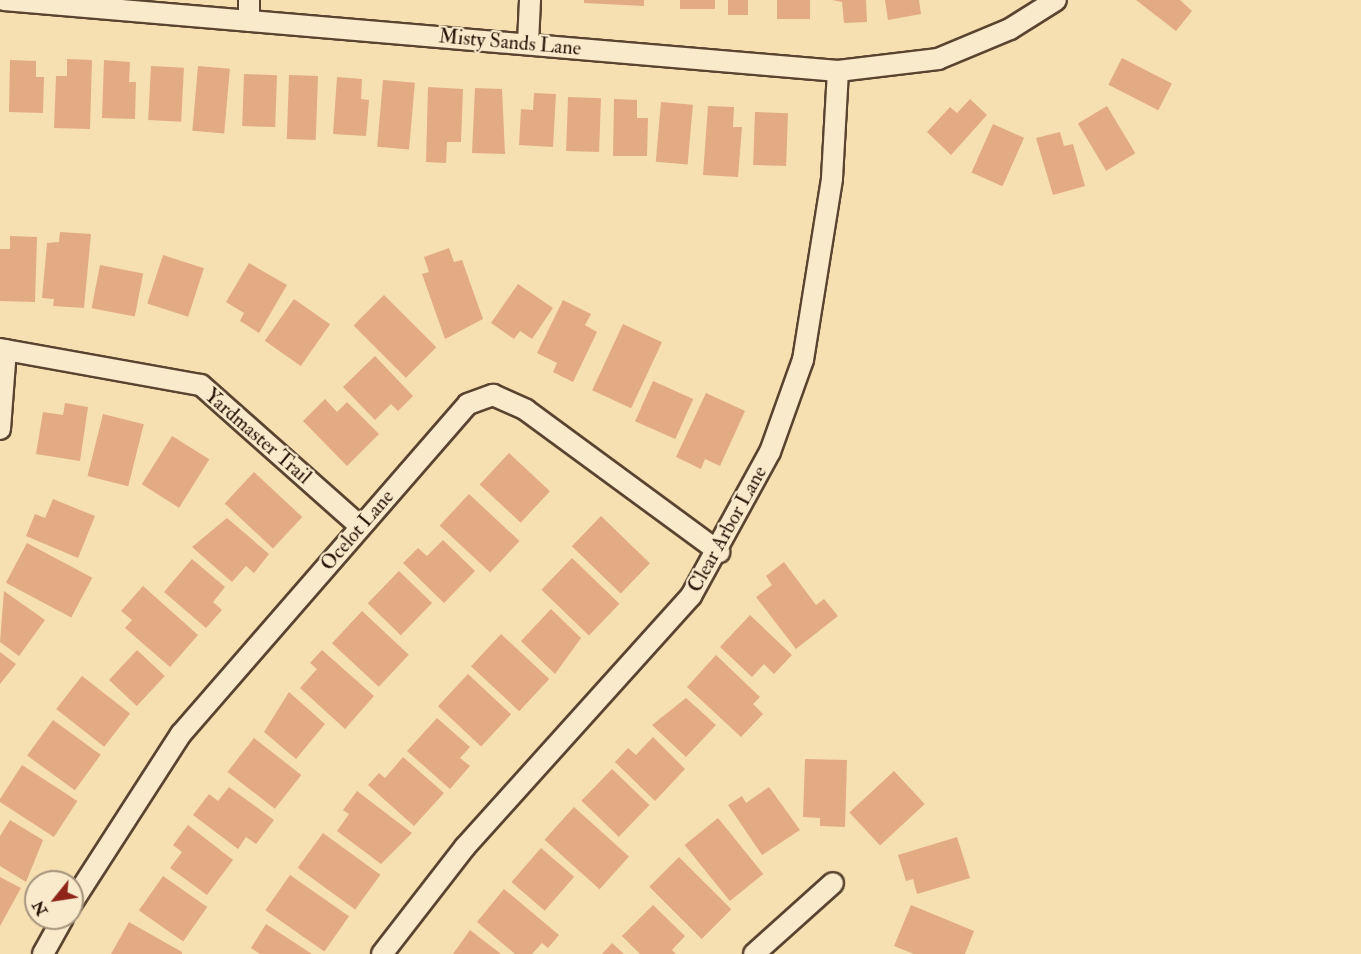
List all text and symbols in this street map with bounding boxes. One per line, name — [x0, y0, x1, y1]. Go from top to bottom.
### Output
street label: Misty Sands Lane — [438, 24, 582, 60]
street label: Yardmaster Trail — [200, 383, 316, 489]
street label: Clear Arbor Lane — [682, 462, 772, 596]
street label: Ocelot Lane — [315, 485, 399, 575]
north arrow — [24, 870, 84, 930]
text: N — [28, 897, 52, 919]

